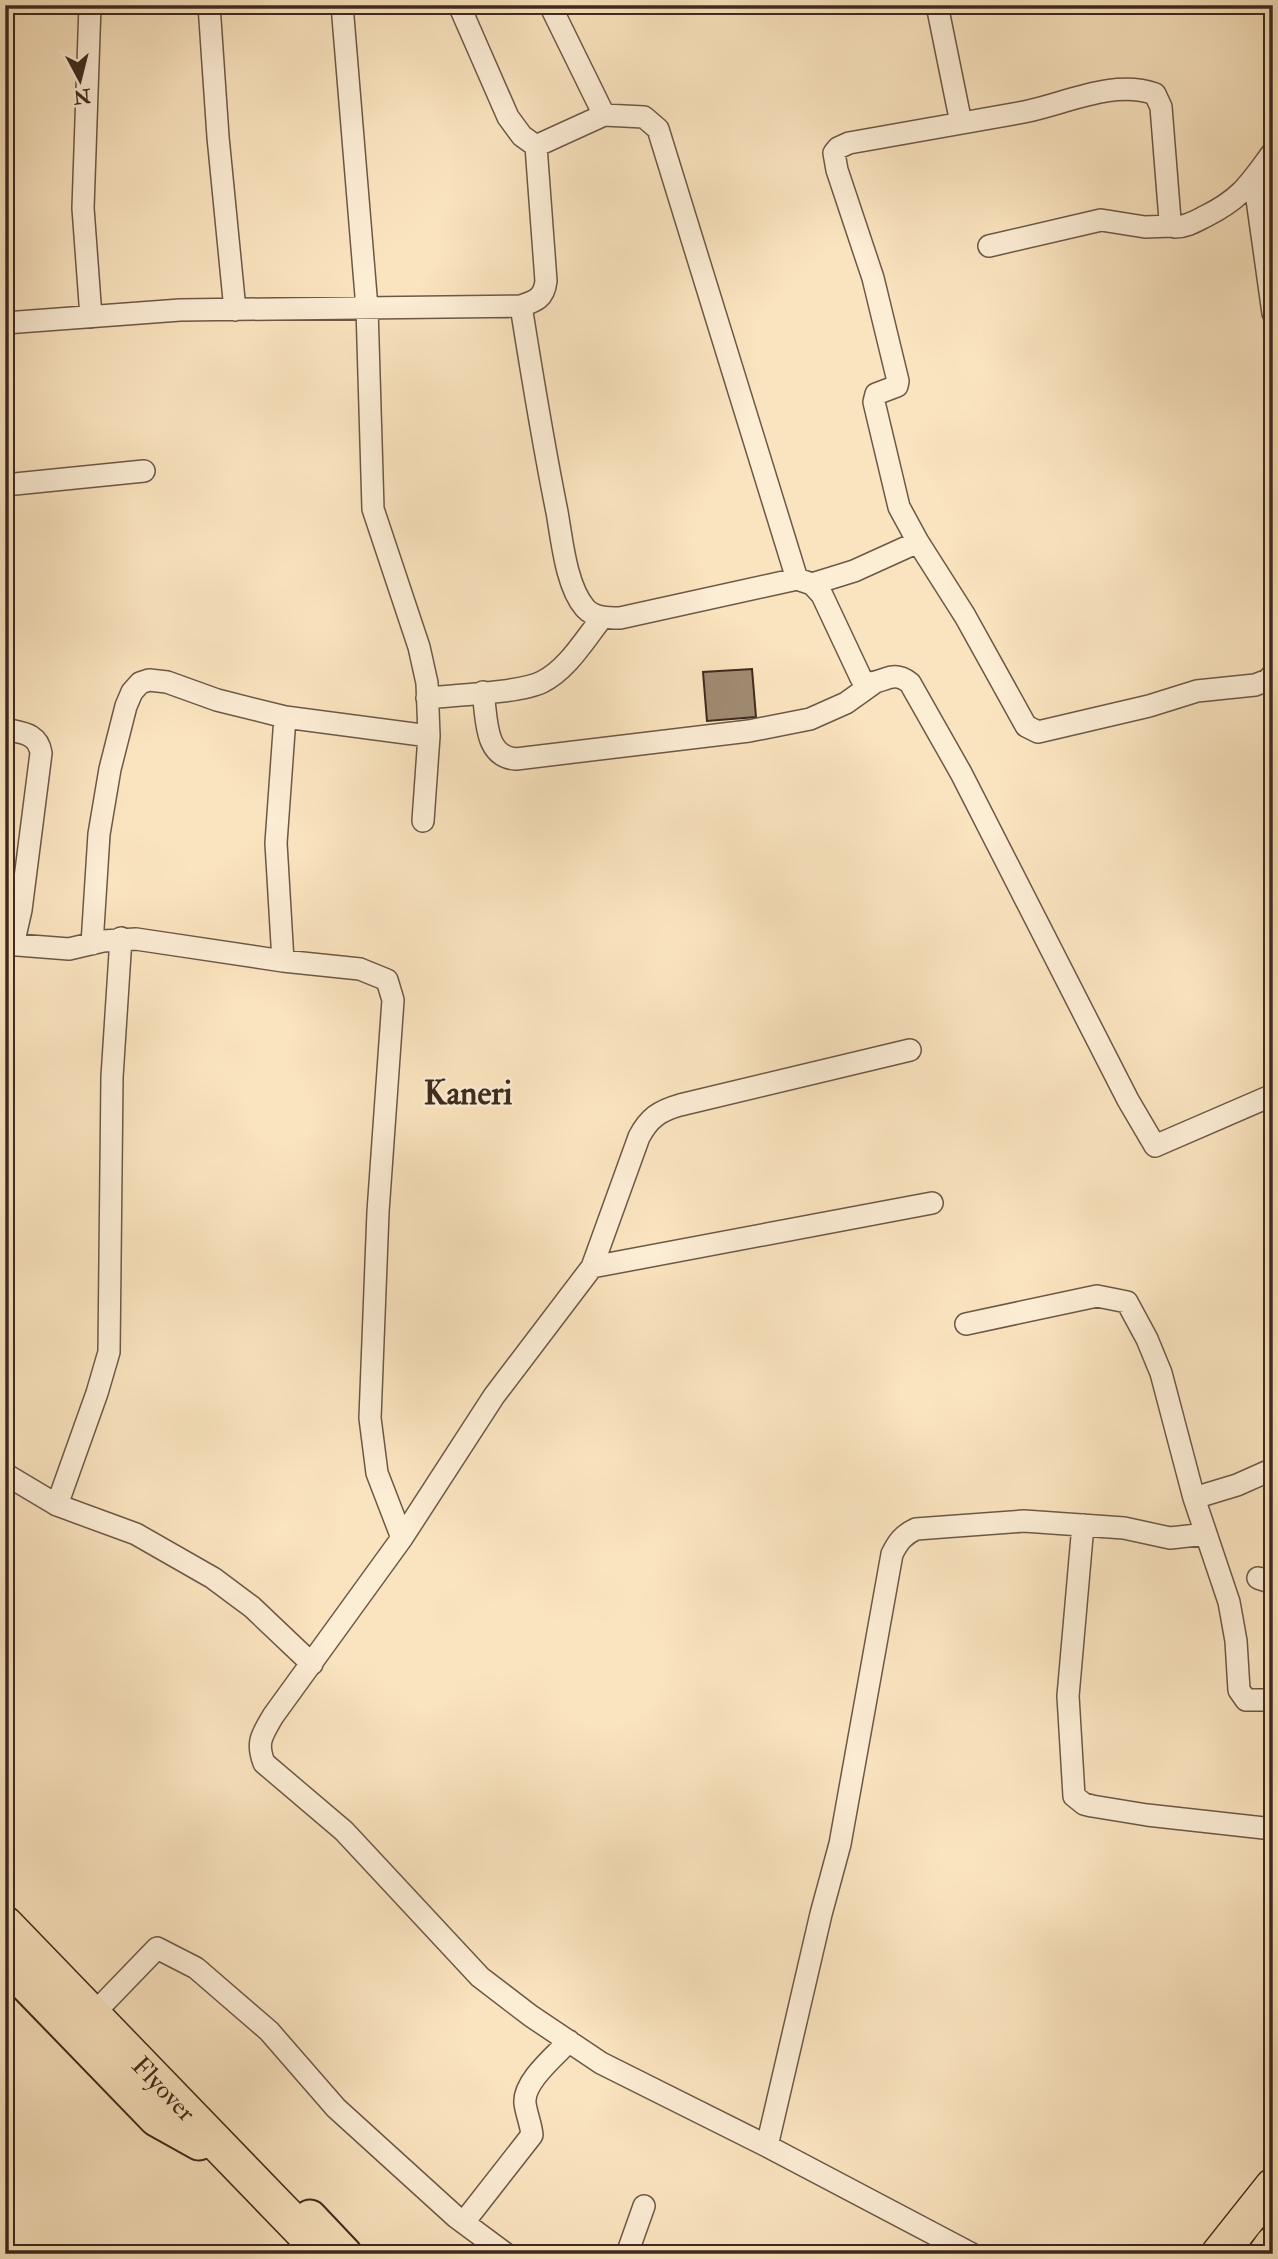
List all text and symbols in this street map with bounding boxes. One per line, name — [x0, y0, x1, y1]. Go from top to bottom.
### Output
north arrow — [46, 46, 116, 116]
text: N — [71, 83, 93, 109]
district label: Kaneri — [424, 1073, 512, 1114]
street label: Flyover — [125, 2050, 202, 2129]

